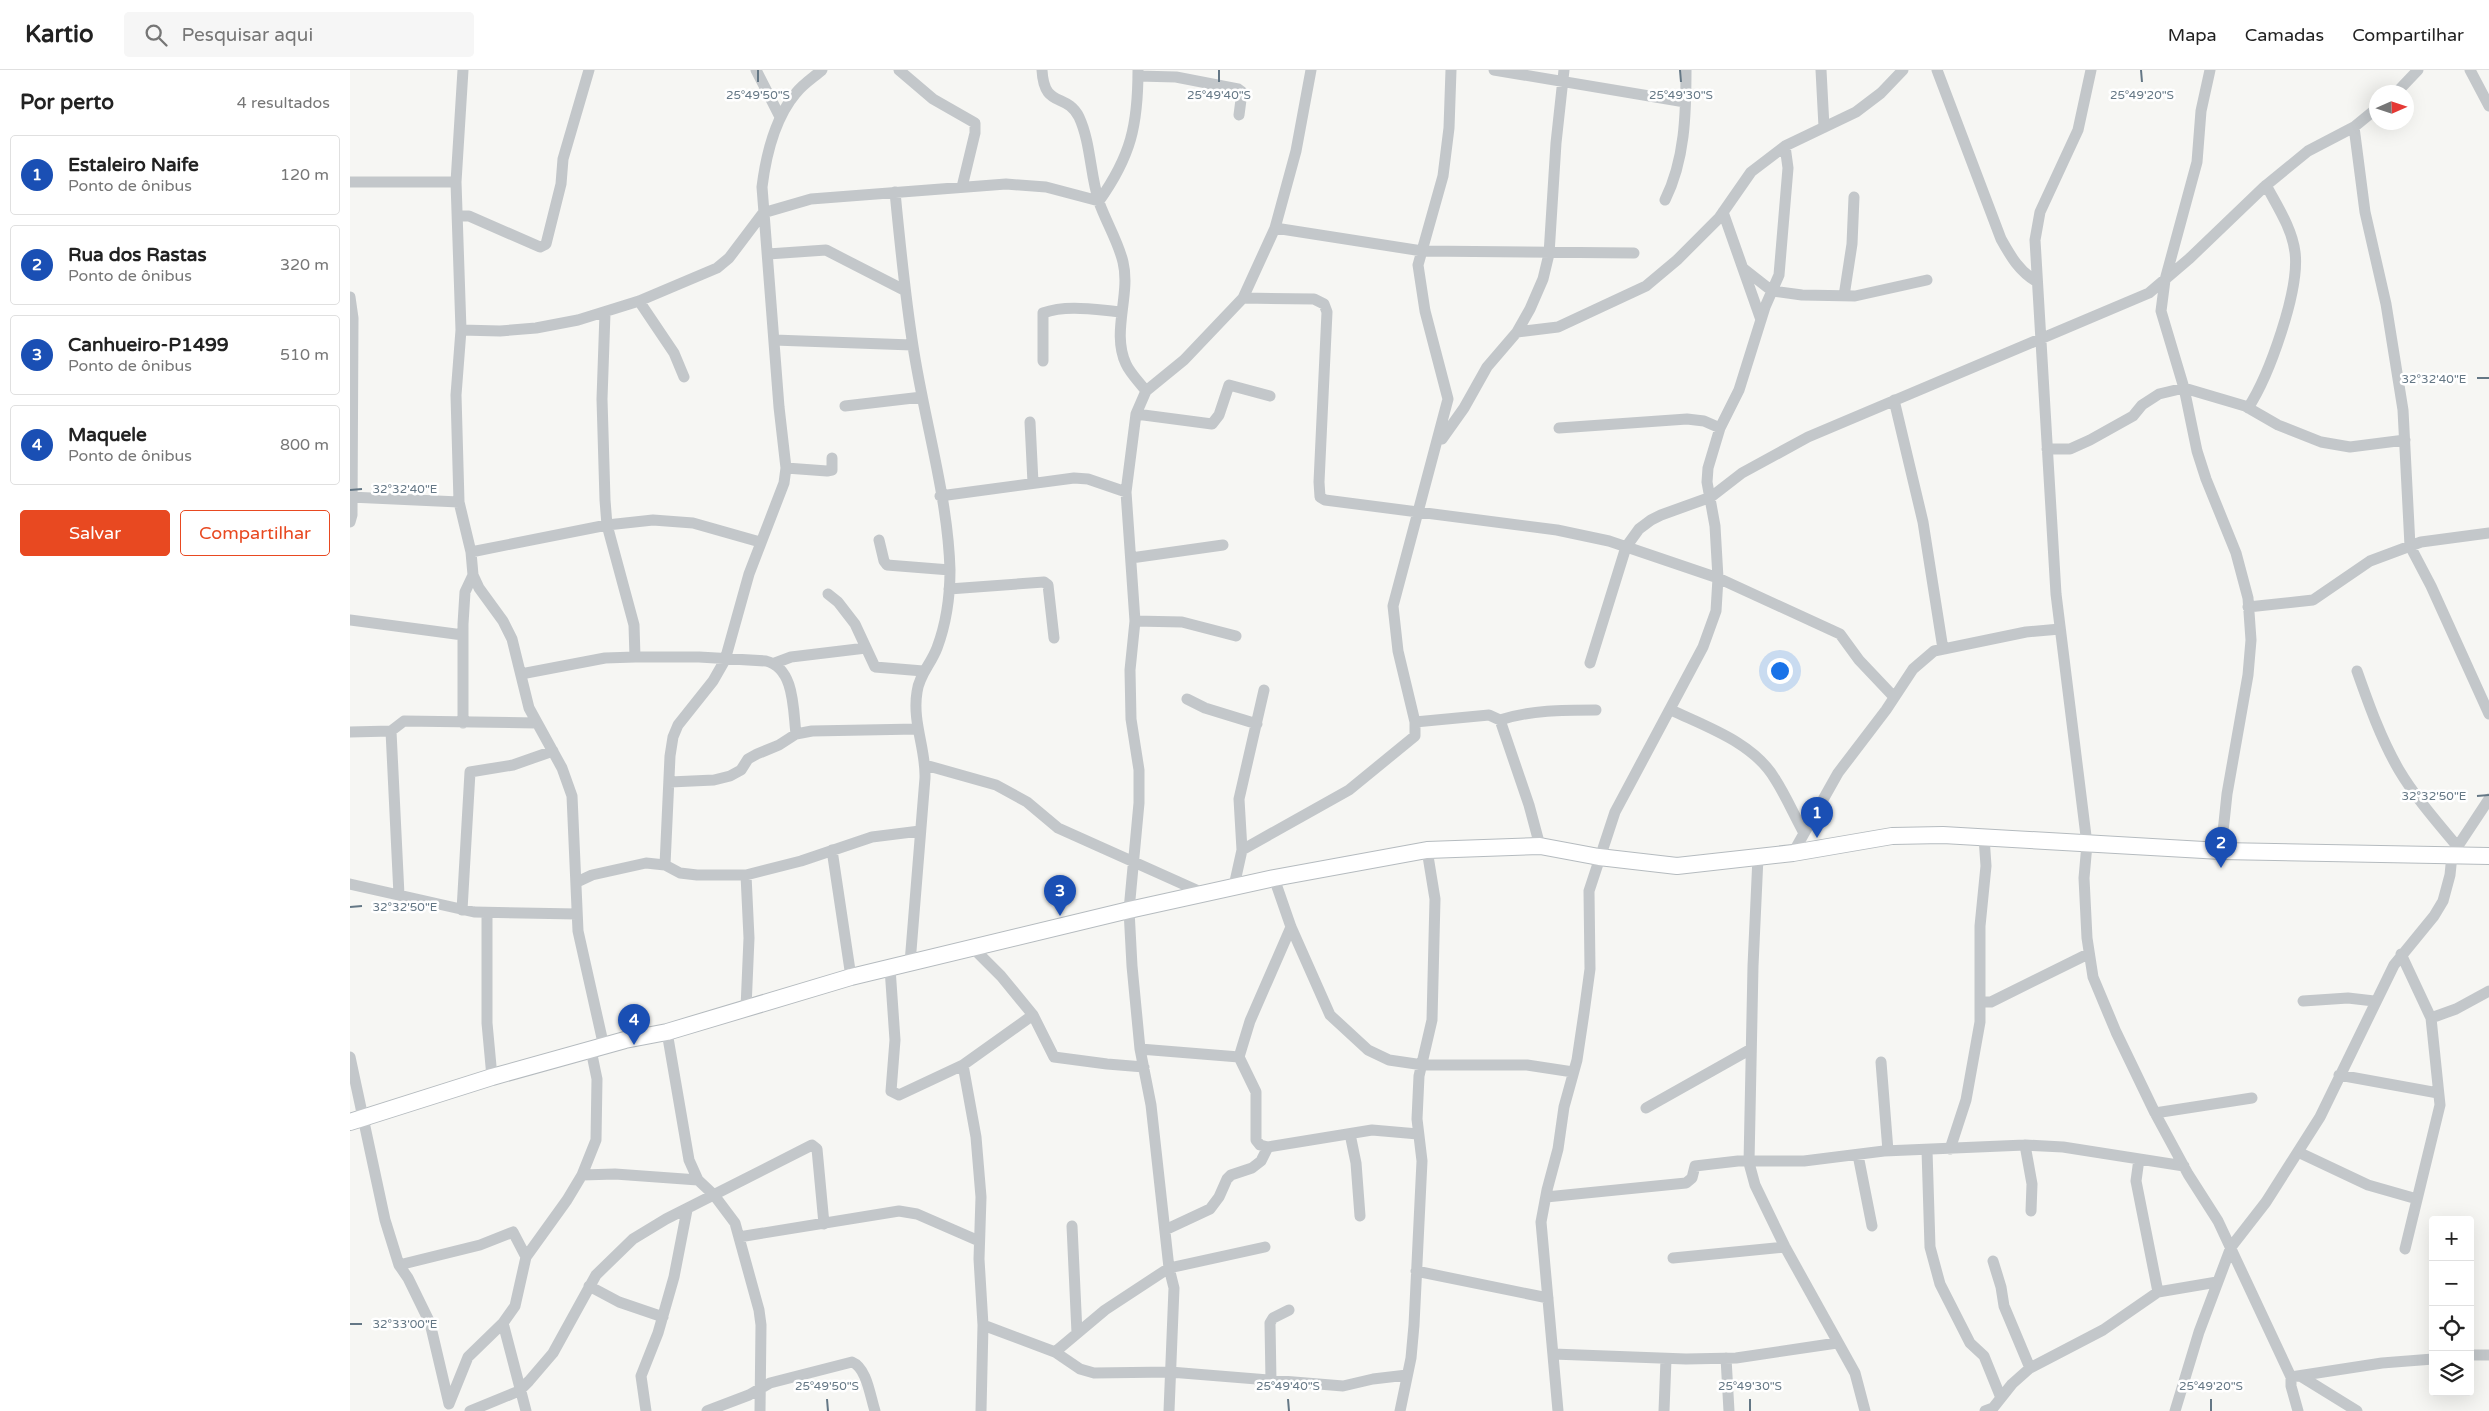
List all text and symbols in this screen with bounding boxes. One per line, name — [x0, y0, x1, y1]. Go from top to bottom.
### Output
search box — [124, 12, 474, 57]
text: Kartio — [25, 20, 94, 49]
icon: search — [142, 21, 170, 49]
text: Pesquisar aqui — [182, 24, 313, 46]
text: Mapa — [2168, 24, 2217, 46]
text: Camadas — [2245, 24, 2324, 46]
text: Compartilhar — [2352, 24, 2464, 46]
north arrow — [2369, 85, 2414, 130]
text: 25°49'50"S — [726, 88, 790, 102]
text: 25°49'40"S — [1187, 88, 1251, 102]
text: 25°49'30"S — [1649, 88, 1713, 102]
text: 25°49'20"S — [2110, 88, 2174, 102]
text: Por perto — [20, 90, 114, 115]
text: 4 resultados — [237, 93, 330, 113]
text: Estaleiro Naife — [68, 154, 199, 176]
text: 1 — [32, 165, 42, 185]
text: 120 m — [280, 165, 329, 185]
text: Ponto de ônibus — [68, 176, 192, 196]
text: Rua dos Rastas — [68, 244, 207, 266]
text: 2 — [32, 255, 42, 275]
text: 320 m — [280, 255, 329, 275]
text: Ponto de ônibus — [68, 266, 192, 286]
text: Canhueiro-P1499 — [68, 334, 229, 356]
text: 3 — [32, 345, 42, 365]
text: 510 m — [280, 345, 329, 365]
text: Ponto de ônibus — [68, 356, 192, 376]
text: 32°32'40"E — [2401, 372, 2467, 386]
text: Maquele — [68, 424, 147, 446]
text: 4 — [32, 435, 42, 455]
text: 800 m — [280, 435, 329, 455]
text: Ponto de ônibus — [68, 446, 192, 466]
text: 32°32'40"E — [372, 482, 438, 496]
button: Salvar — [20, 510, 170, 556]
button: Compartilhar — [180, 510, 330, 556]
your location — [1767, 658, 1793, 684]
text: 32°32'50"E — [2401, 789, 2467, 803]
pin: 1 — [1801, 797, 1833, 838]
pin: 2 — [2205, 827, 2237, 868]
pin: 3 — [1044, 875, 1076, 916]
text: 32°32'50"E — [372, 900, 438, 914]
pin: 4 — [618, 1004, 650, 1045]
map controls — [2429, 1216, 2474, 1396]
button: + — [2429, 1216, 2474, 1261]
button: − — [2429, 1261, 2474, 1306]
button: locate — [2429, 1306, 2474, 1351]
text: 32°33'00"E — [372, 1317, 438, 1331]
button: layers — [2429, 1351, 2474, 1396]
text: 25°49'50"S — [795, 1379, 859, 1393]
text: 25°49'40"S — [1256, 1379, 1320, 1393]
text: 25°49'30"S — [1718, 1379, 1782, 1393]
text: 25°49'20"S — [2179, 1379, 2243, 1393]

